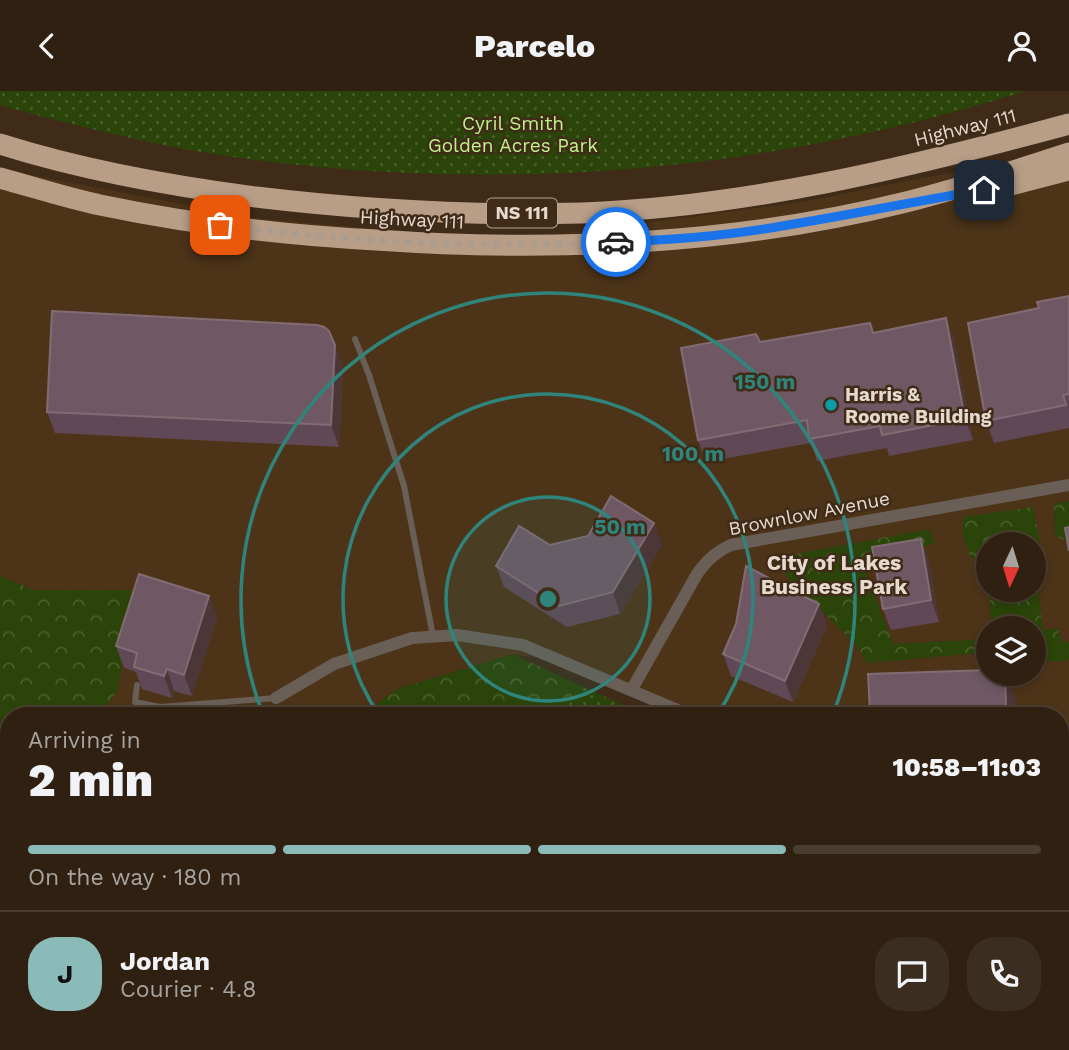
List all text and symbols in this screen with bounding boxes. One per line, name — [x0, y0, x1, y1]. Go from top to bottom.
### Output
icon: back — [28, 27, 66, 65]
text: Parcelo — [474, 27, 595, 65]
icon: person — [1003, 27, 1041, 65]
street label: Highway 111 — [912, 104, 1018, 151]
park label: Cyril Smith Golden Acres Park — [428, 112, 598, 157]
pin — [954, 160, 1014, 220]
icon: home — [965, 171, 1003, 209]
pin — [190, 195, 250, 255]
road number: NS 111 — [487, 198, 557, 227]
street label: Highway 111 — [359, 205, 465, 234]
icon: bag — [201, 206, 239, 244]
courier — [581, 207, 651, 277]
icon: car — [597, 223, 635, 261]
text: 150 m — [735, 369, 795, 394]
place label: Harris & Roome Building — [845, 383, 992, 428]
marker: Harris & Roome Building — [823, 397, 839, 413]
text: 100 m — [662, 441, 724, 466]
street label: Brownlow Avenue — [726, 487, 892, 540]
text: 50 m — [594, 514, 646, 539]
north arrow — [976, 532, 1046, 602]
map controls — [976, 532, 1046, 686]
district label: City of Lakes Business Park — [761, 550, 908, 599]
centre of rings — [536, 587, 560, 611]
button: layers — [976, 616, 1046, 686]
text: Arriving in — [28, 727, 141, 754]
text: 10:58–11:03 — [892, 752, 1041, 782]
text: 2 min — [28, 753, 153, 807]
text: On the way · 180 m — [28, 864, 241, 891]
button: chat — [875, 937, 949, 1011]
button: phone — [967, 937, 1041, 1011]
text: Jordan — [120, 946, 210, 976]
text: J — [57, 959, 73, 989]
text: Courier · 4.8 — [120, 976, 256, 1003]

